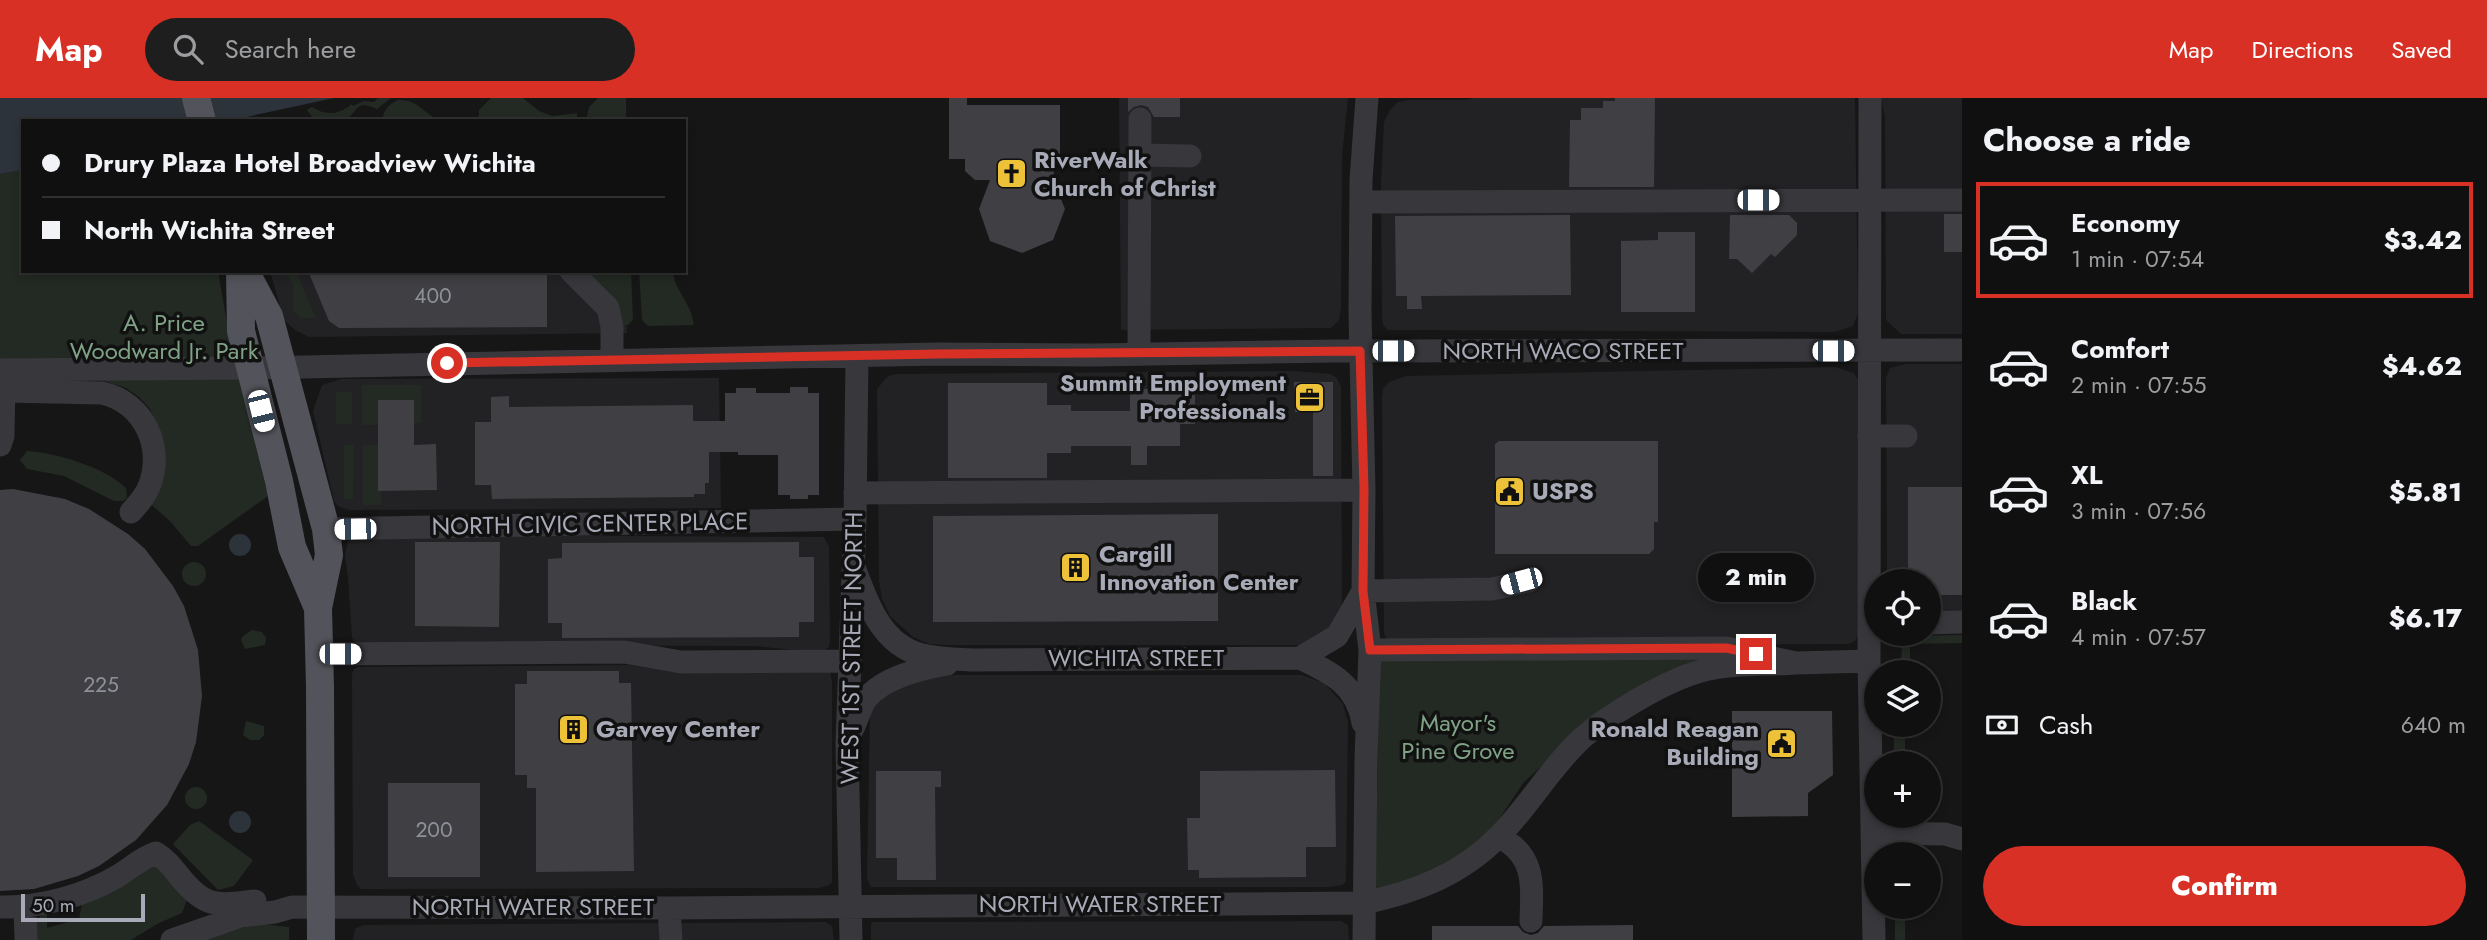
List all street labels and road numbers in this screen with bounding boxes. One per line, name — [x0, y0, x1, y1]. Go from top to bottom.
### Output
street label: NORTH WACO STREET — [1443, 333, 1683, 368]
street label: NORTH CIVIC CENTER PLACE — [431, 503, 749, 544]
street label: WEST 1ST STREET NORTH — [832, 511, 871, 785]
street label: WICHITA STREET — [1048, 640, 1224, 675]
street label: NORTH WATER STREET — [979, 886, 1221, 921]
street label: NORTH WATER STREET — [412, 889, 654, 924]

